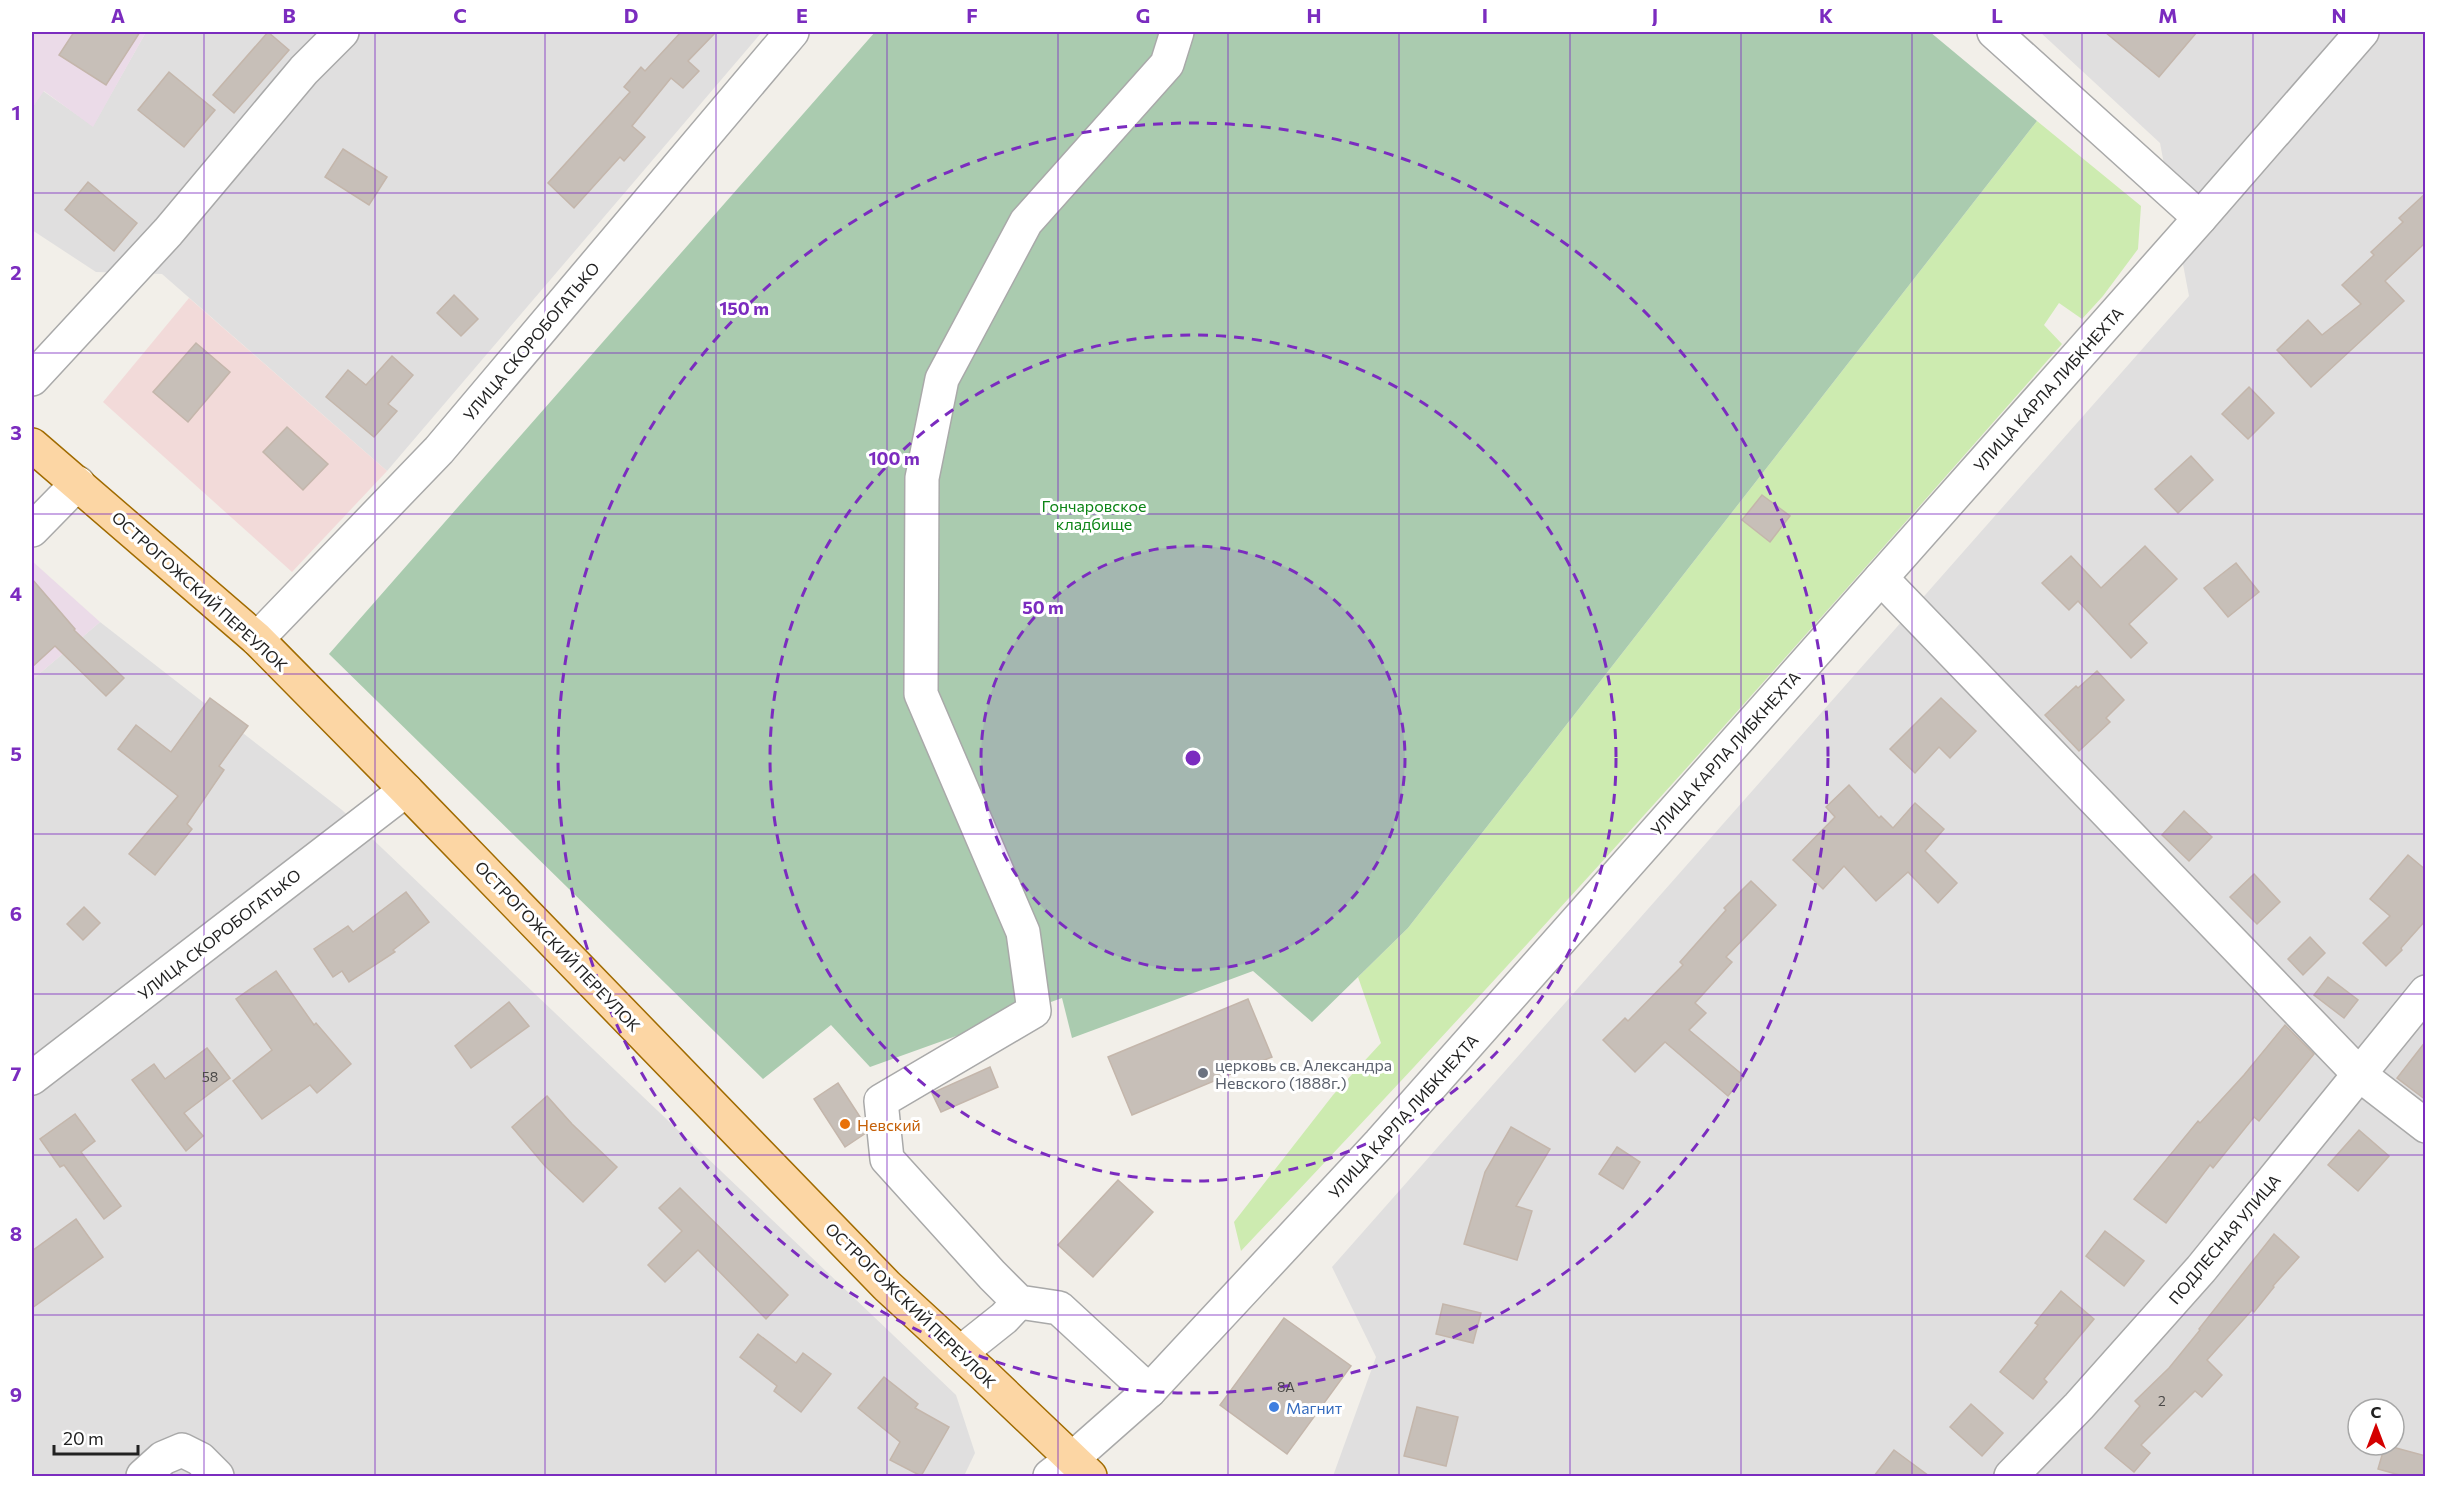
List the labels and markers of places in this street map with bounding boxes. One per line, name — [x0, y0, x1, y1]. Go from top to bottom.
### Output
centre of rings — [1183, 748, 1203, 768]
place label: церковь св. Александра Невского (1888г.) — [1215, 1055, 1392, 1092]
marker: церковь св. Александра Невского (1888г.) — [1196, 1066, 1210, 1080]
place label: Невский — [857, 1115, 921, 1134]
marker: Невский — [838, 1117, 852, 1131]
place label: Магнит — [1286, 1398, 1343, 1417]
marker: Магнит — [1267, 1400, 1281, 1414]

